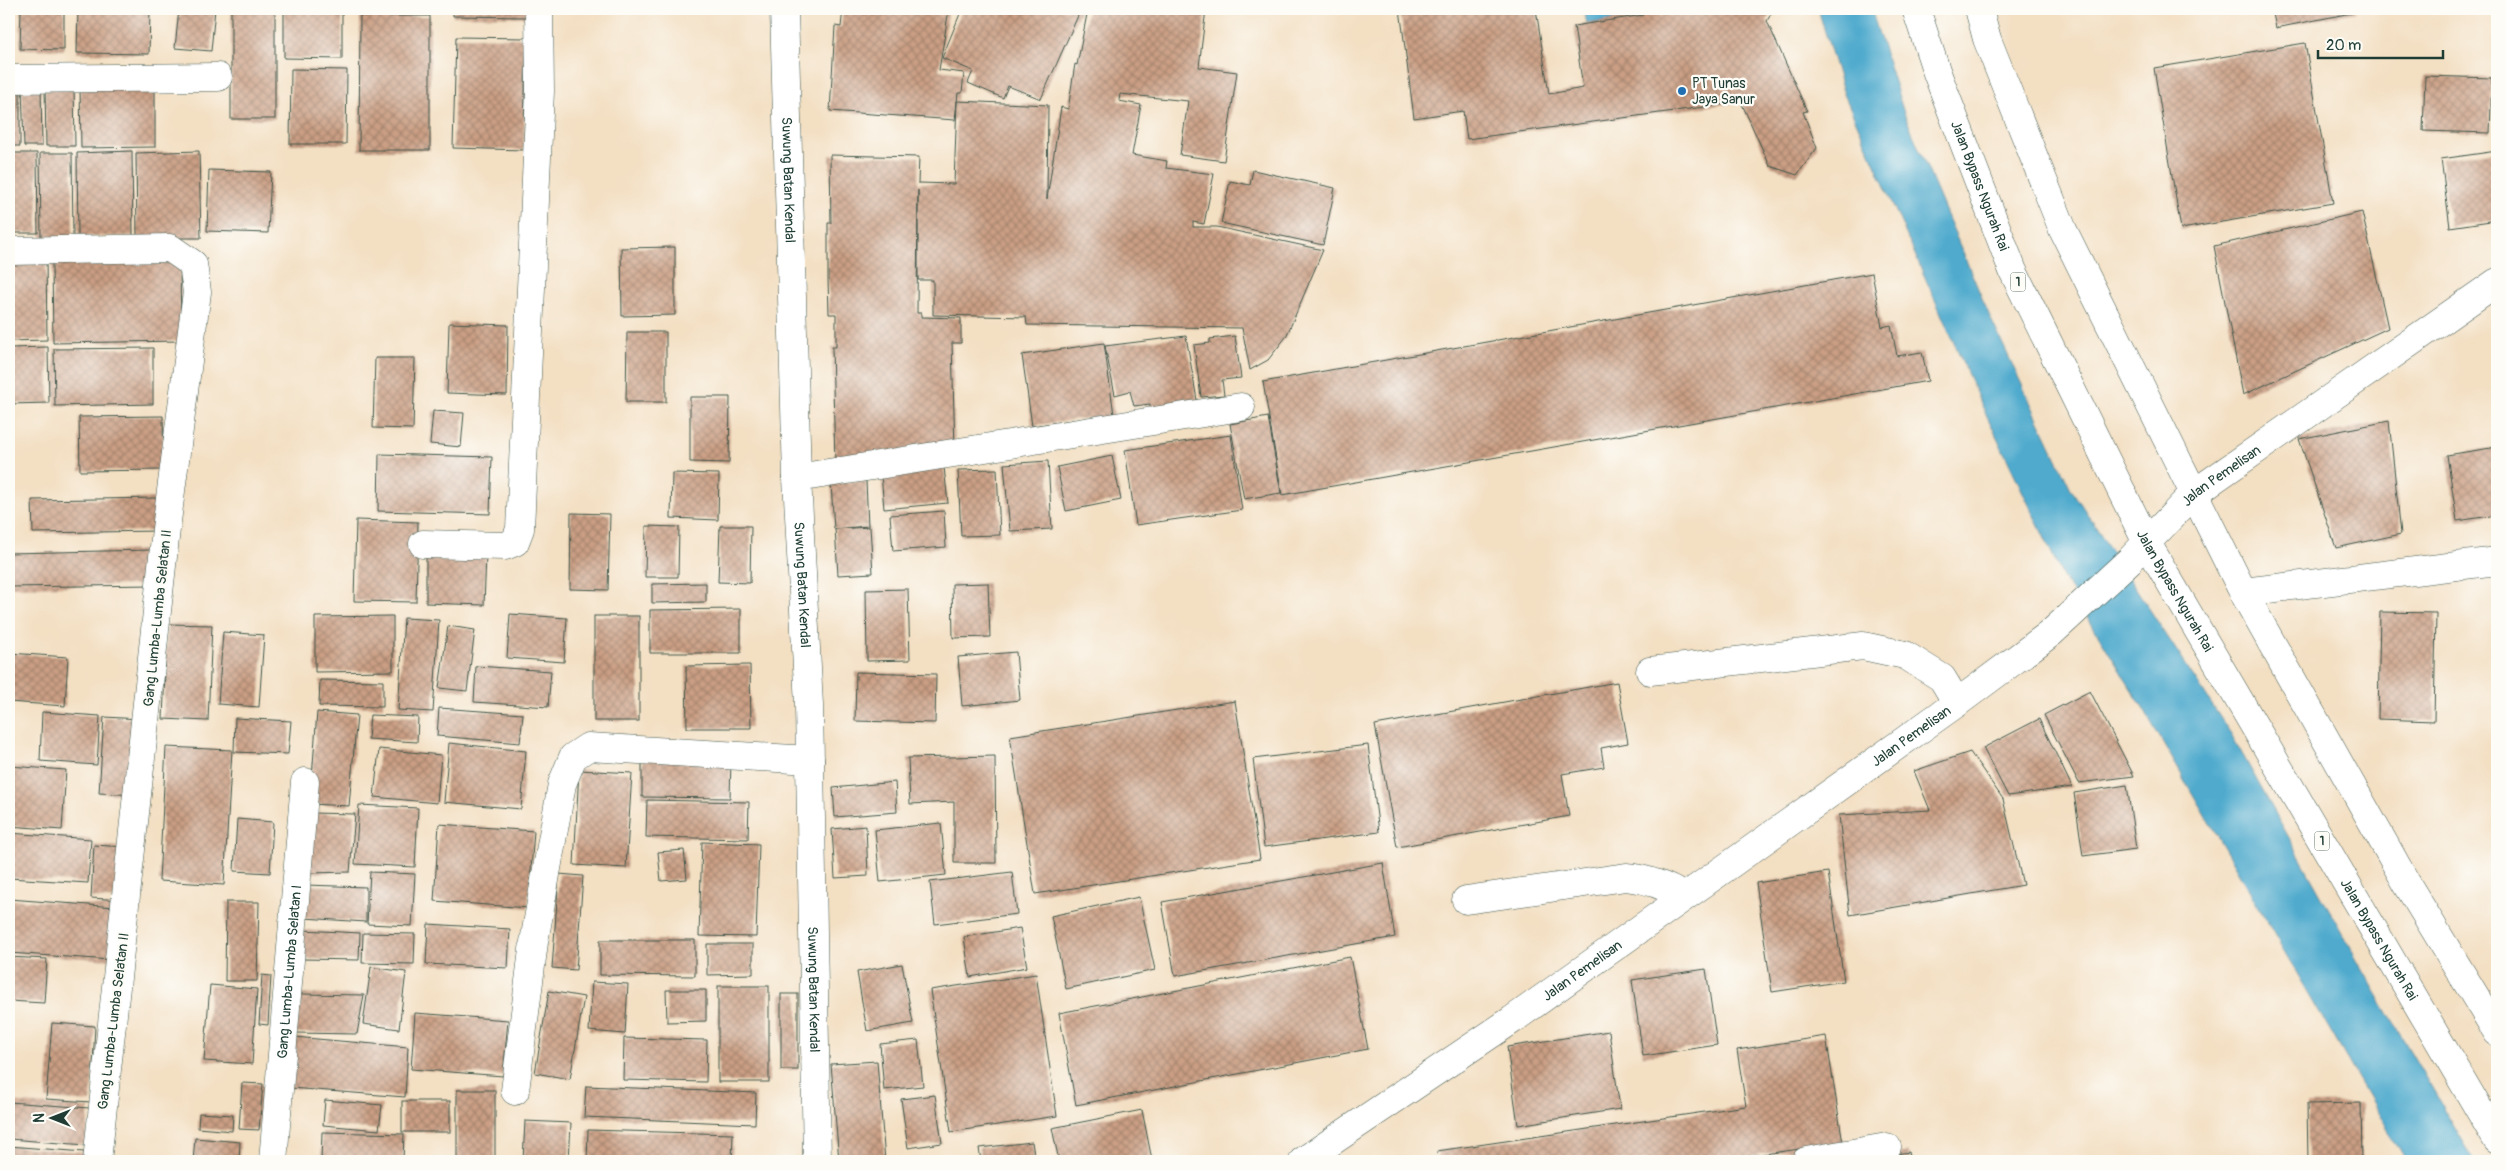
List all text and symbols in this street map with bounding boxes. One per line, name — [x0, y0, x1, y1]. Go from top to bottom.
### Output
scale bar — [2318, 28, 2444, 60]
text: 20 m — [2326, 36, 2361, 55]
place label: PT Tunas Jaya Sanur — [1692, 75, 1755, 108]
marker: PT Tunas Jaya Sanur — [1676, 85, 1688, 97]
street label: Suwung Batan Kendal — [778, 117, 798, 243]
street label: Jalan Bypass Ngurah Rai — [1947, 118, 2013, 254]
road number: 1 — [2010, 272, 2026, 292]
street label: Jalan Pemelisan — [2178, 441, 2264, 510]
street label: Suwung Batan Kendal — [790, 521, 814, 648]
street label: Jalan Bypass Ngurah Rai — [2133, 527, 2217, 655]
street label: Gang Lumba-Lumba Selatan II — [140, 529, 175, 708]
street label: Jalan Pemelisan — [1868, 702, 1954, 770]
road number: 1 — [2314, 831, 2330, 850]
street label: Jalan Bypass Ngurah Rai — [2337, 876, 2421, 1004]
street label: Gang Lumba-Lumba Selatan I — [274, 884, 305, 1059]
street label: Suwung Batan Kendal — [804, 926, 823, 1053]
street label: Gang Lumba-Lumba Selatan II — [94, 932, 133, 1110]
street label: Jalan Pemelisan — [1539, 936, 1625, 1005]
north arrow — [28, 1092, 78, 1142]
text: N — [31, 1113, 48, 1123]

